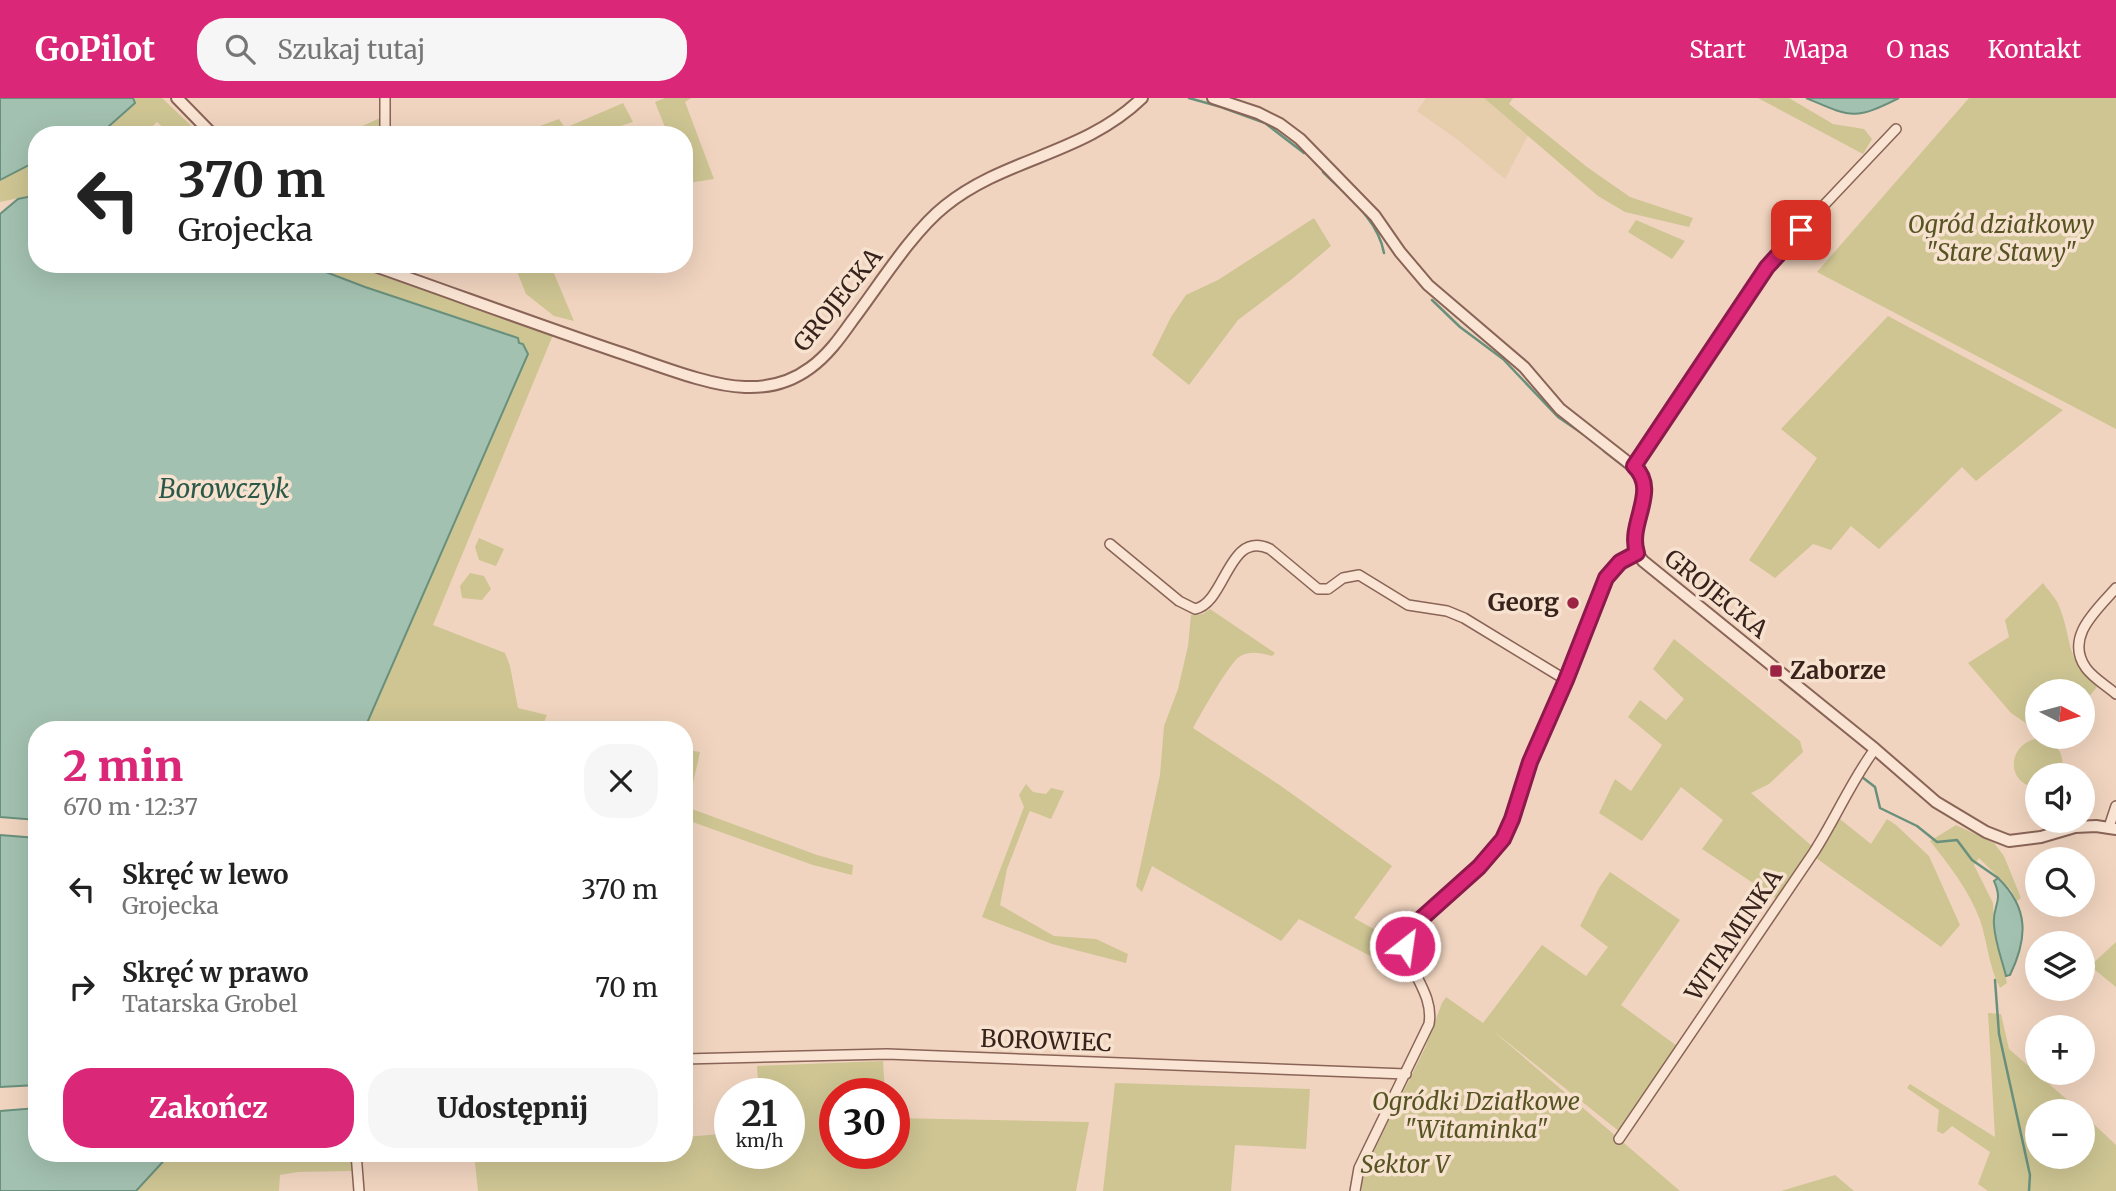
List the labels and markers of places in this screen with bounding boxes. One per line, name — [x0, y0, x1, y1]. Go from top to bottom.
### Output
pin — [1771, 200, 1831, 260]
place label: Georg — [1488, 587, 1559, 618]
marker: Georg — [1565, 595, 1581, 611]
place label: Zaborze — [1790, 655, 1886, 686]
marker: Zaborze — [1768, 663, 1784, 679]

